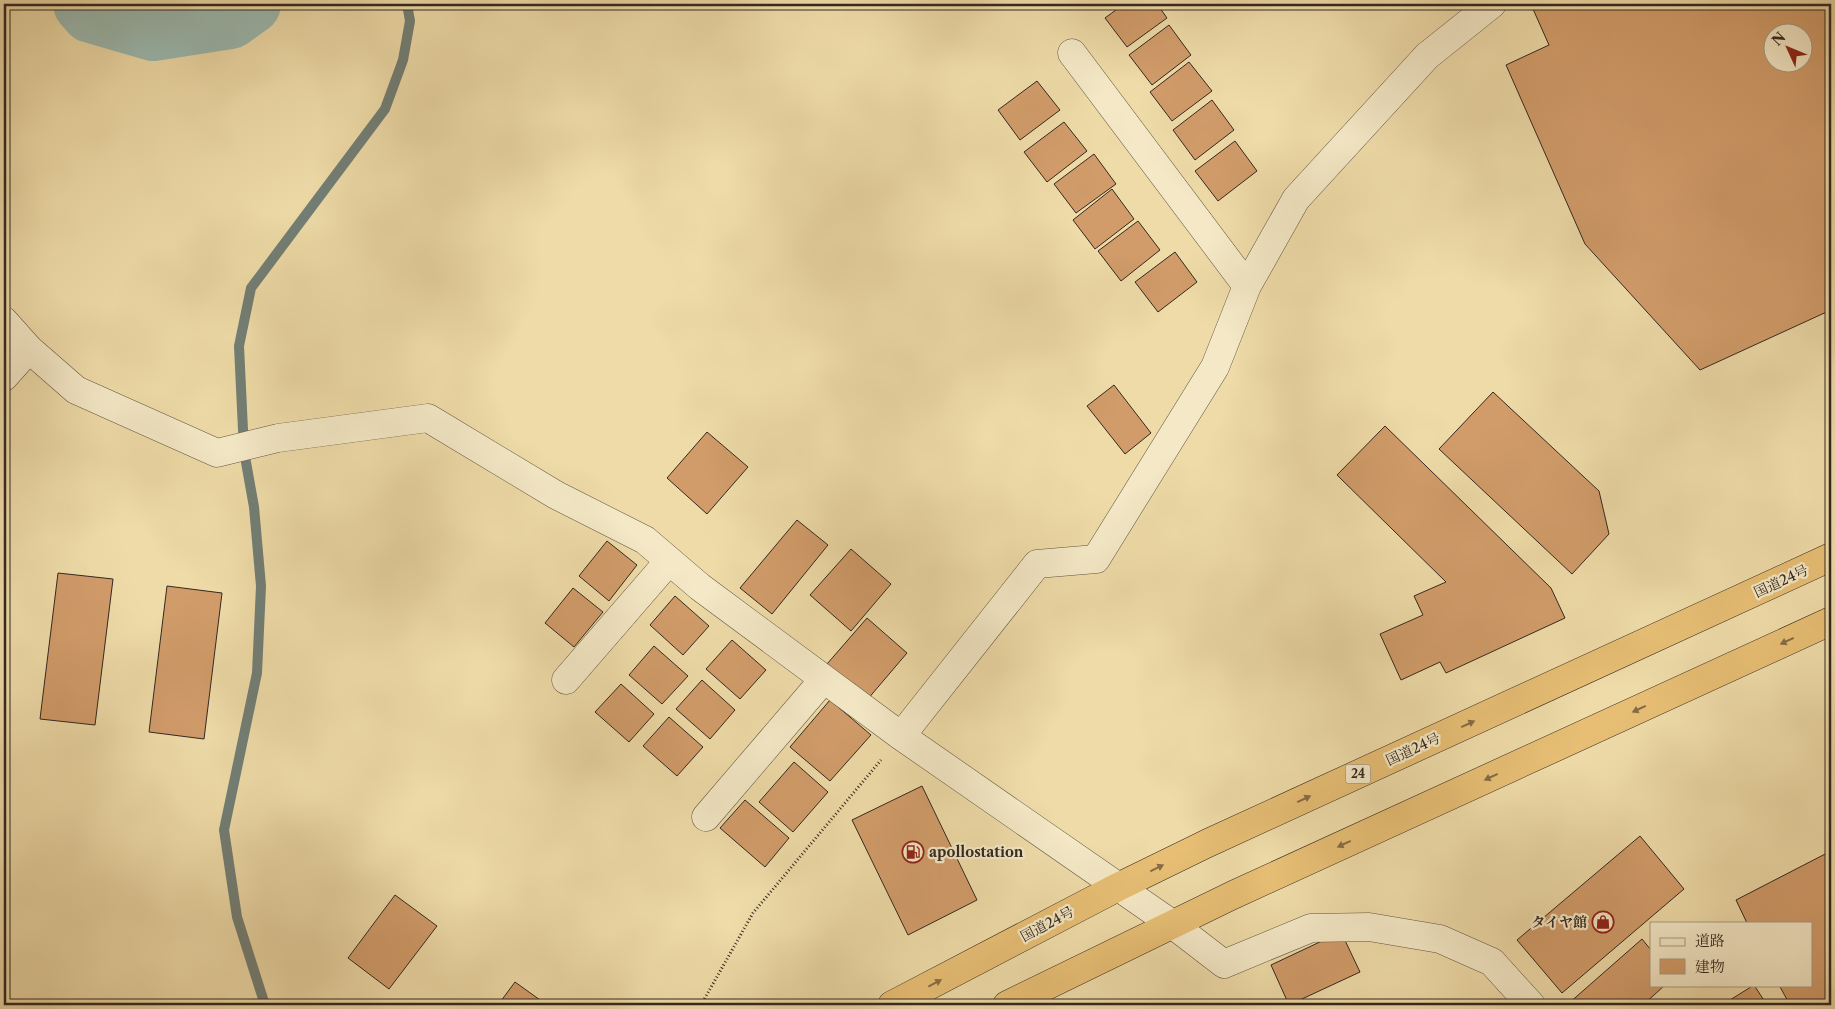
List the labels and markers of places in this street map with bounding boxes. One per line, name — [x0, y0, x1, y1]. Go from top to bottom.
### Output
fuel station icon: apollostation — [901, 840, 925, 864]
place label: apollostation — [929, 843, 1024, 861]
shop icon: タイヤ館 — [1591, 910, 1615, 934]
place label: タイヤ館 — [1531, 913, 1587, 931]

